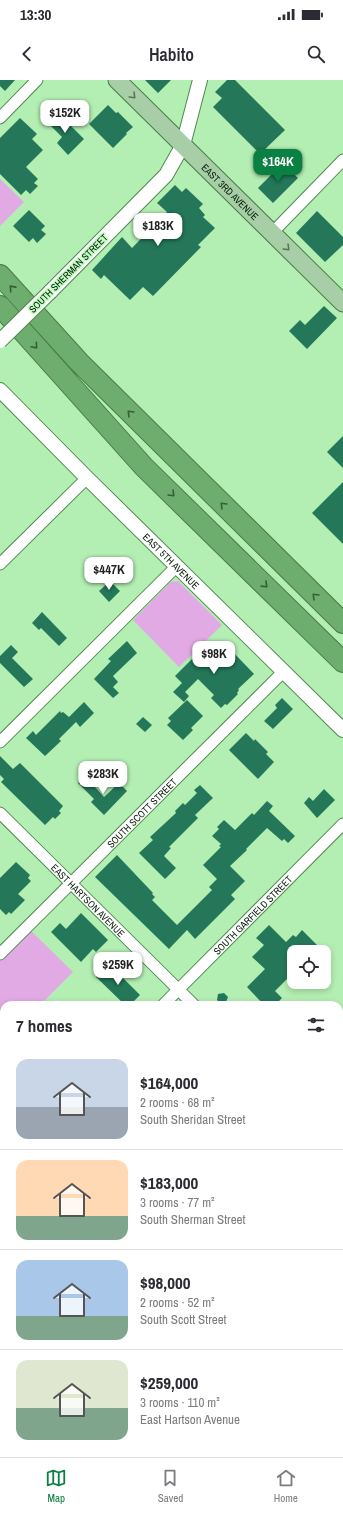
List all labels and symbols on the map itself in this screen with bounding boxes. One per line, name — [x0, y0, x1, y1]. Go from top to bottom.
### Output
one-way arrow — [128, 91, 136, 99]
pin: $152K — [37, 100, 93, 134]
pin: $164K — [250, 149, 306, 183]
street label: EAST 3RD AVENUE — [199, 161, 261, 223]
pin: $183K — [130, 213, 186, 247]
street label: SOUTH SHERMAN STREET — [26, 231, 111, 316]
one-way arrow — [282, 243, 290, 251]
one-way arrow — [9, 285, 17, 293]
one-way arrow — [30, 342, 37, 349]
one-way arrow — [127, 410, 135, 418]
one-way arrow — [167, 489, 175, 497]
one-way arrow — [220, 502, 228, 509]
street label: EAST 5TH AVENUE — [140, 531, 202, 592]
pin: $447K — [81, 557, 137, 591]
one-way arrow — [260, 581, 268, 588]
one-way arrow — [312, 593, 320, 601]
pin: $98K — [190, 641, 238, 675]
pin: $283K — [75, 761, 131, 795]
street label: SOUTH SCOTT STREET — [104, 776, 180, 851]
street label: EAST HARTSON AVENUE — [48, 861, 127, 940]
street label: SOUTH GARFIELD STREET — [211, 873, 295, 958]
pin: $259K — [90, 952, 146, 986]

